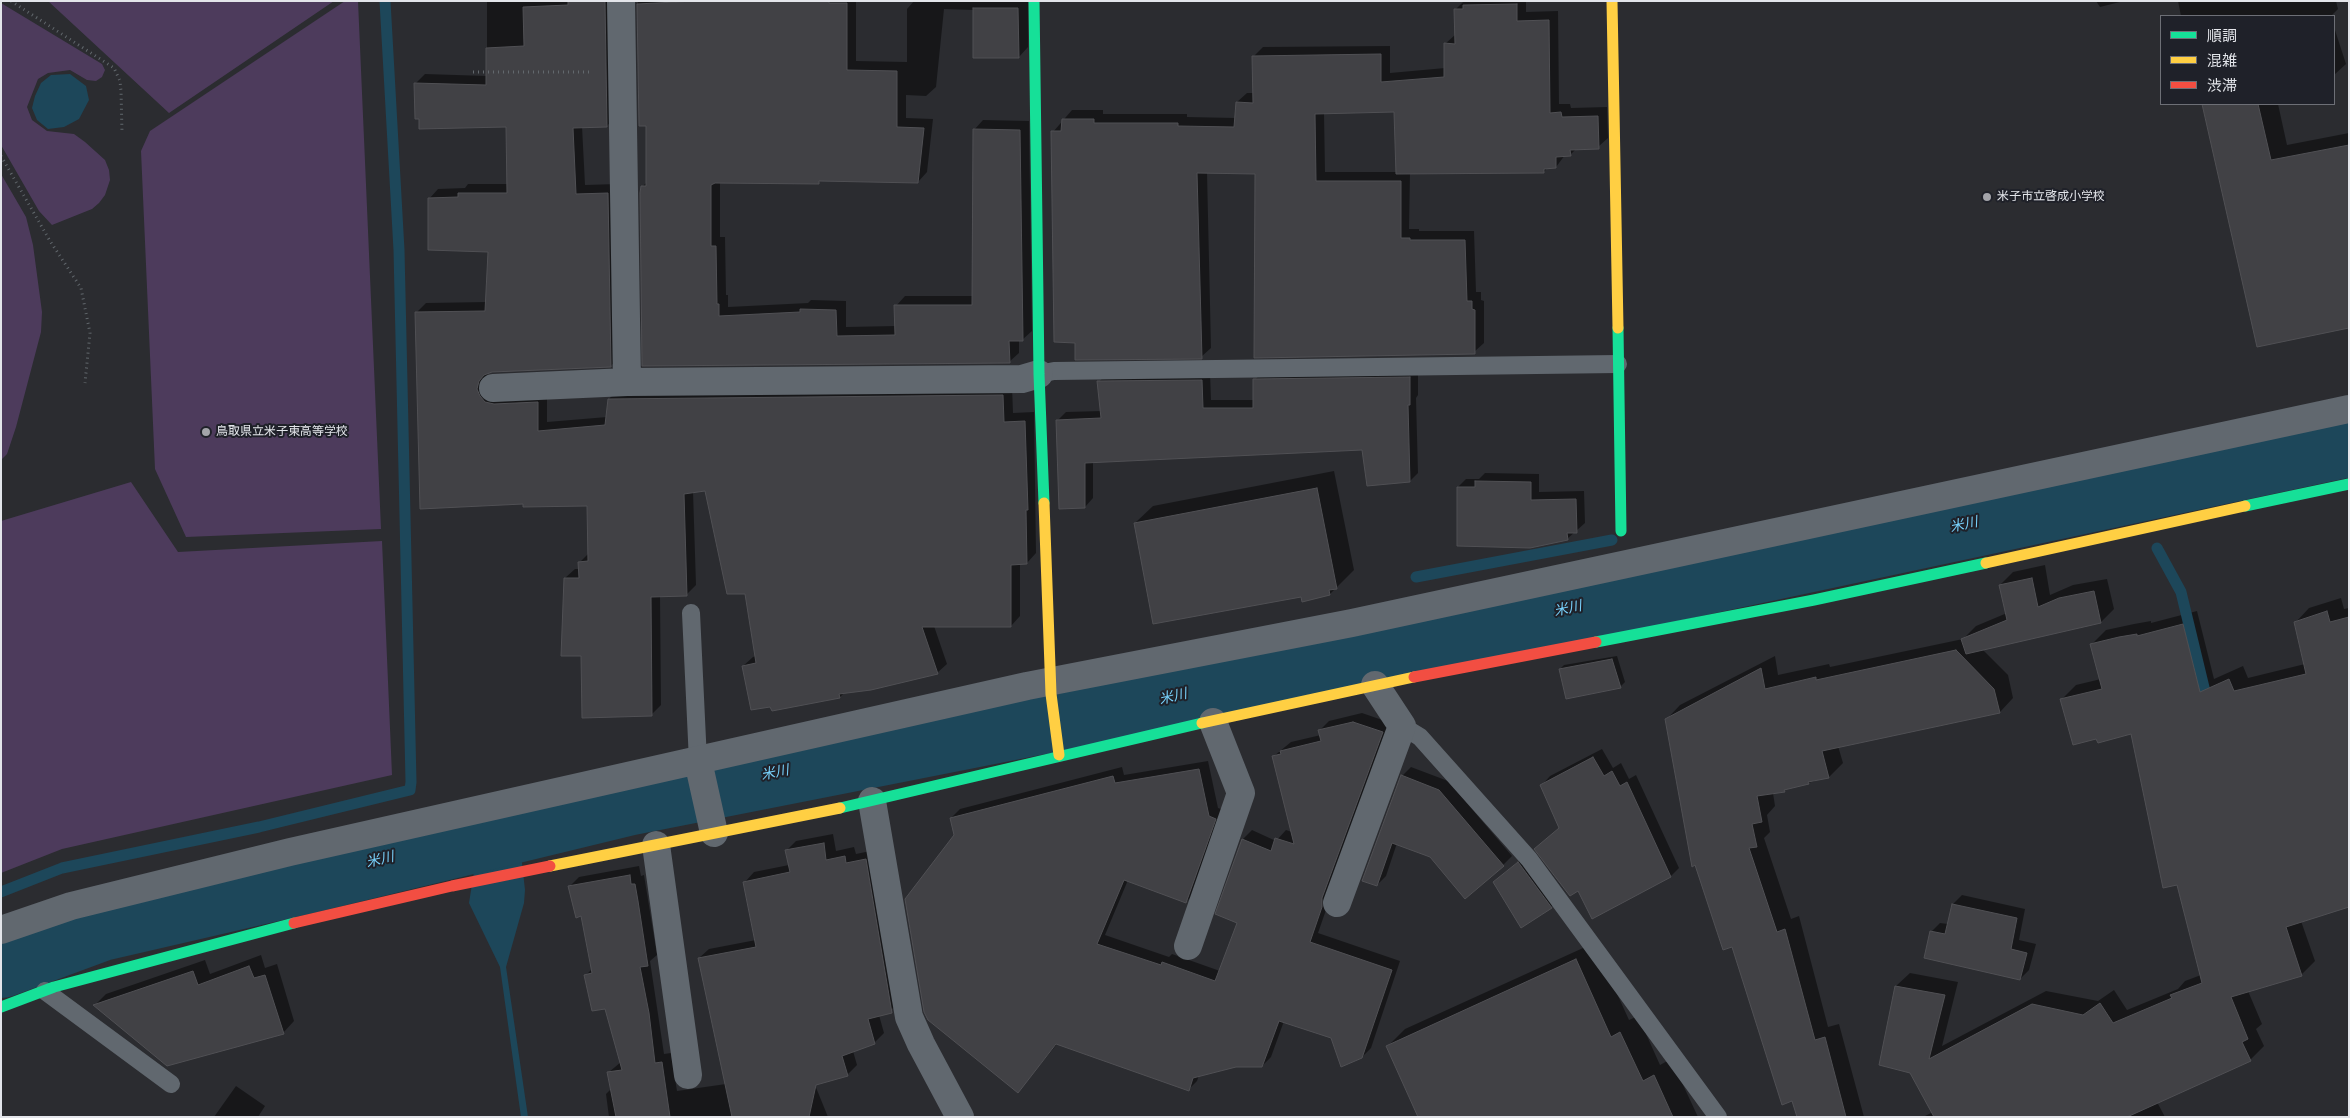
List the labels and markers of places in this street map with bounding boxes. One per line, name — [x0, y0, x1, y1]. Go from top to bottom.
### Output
place label: 米子市立啓成小学校 — [1997, 190, 2105, 204]
marker: 米子市立啓成小学校 — [1981, 191, 1993, 203]
place label: 鳥取県立米子東高等学校 — [216, 425, 348, 439]
marker: 鳥取県立米子東高等学校 — [200, 426, 212, 438]

